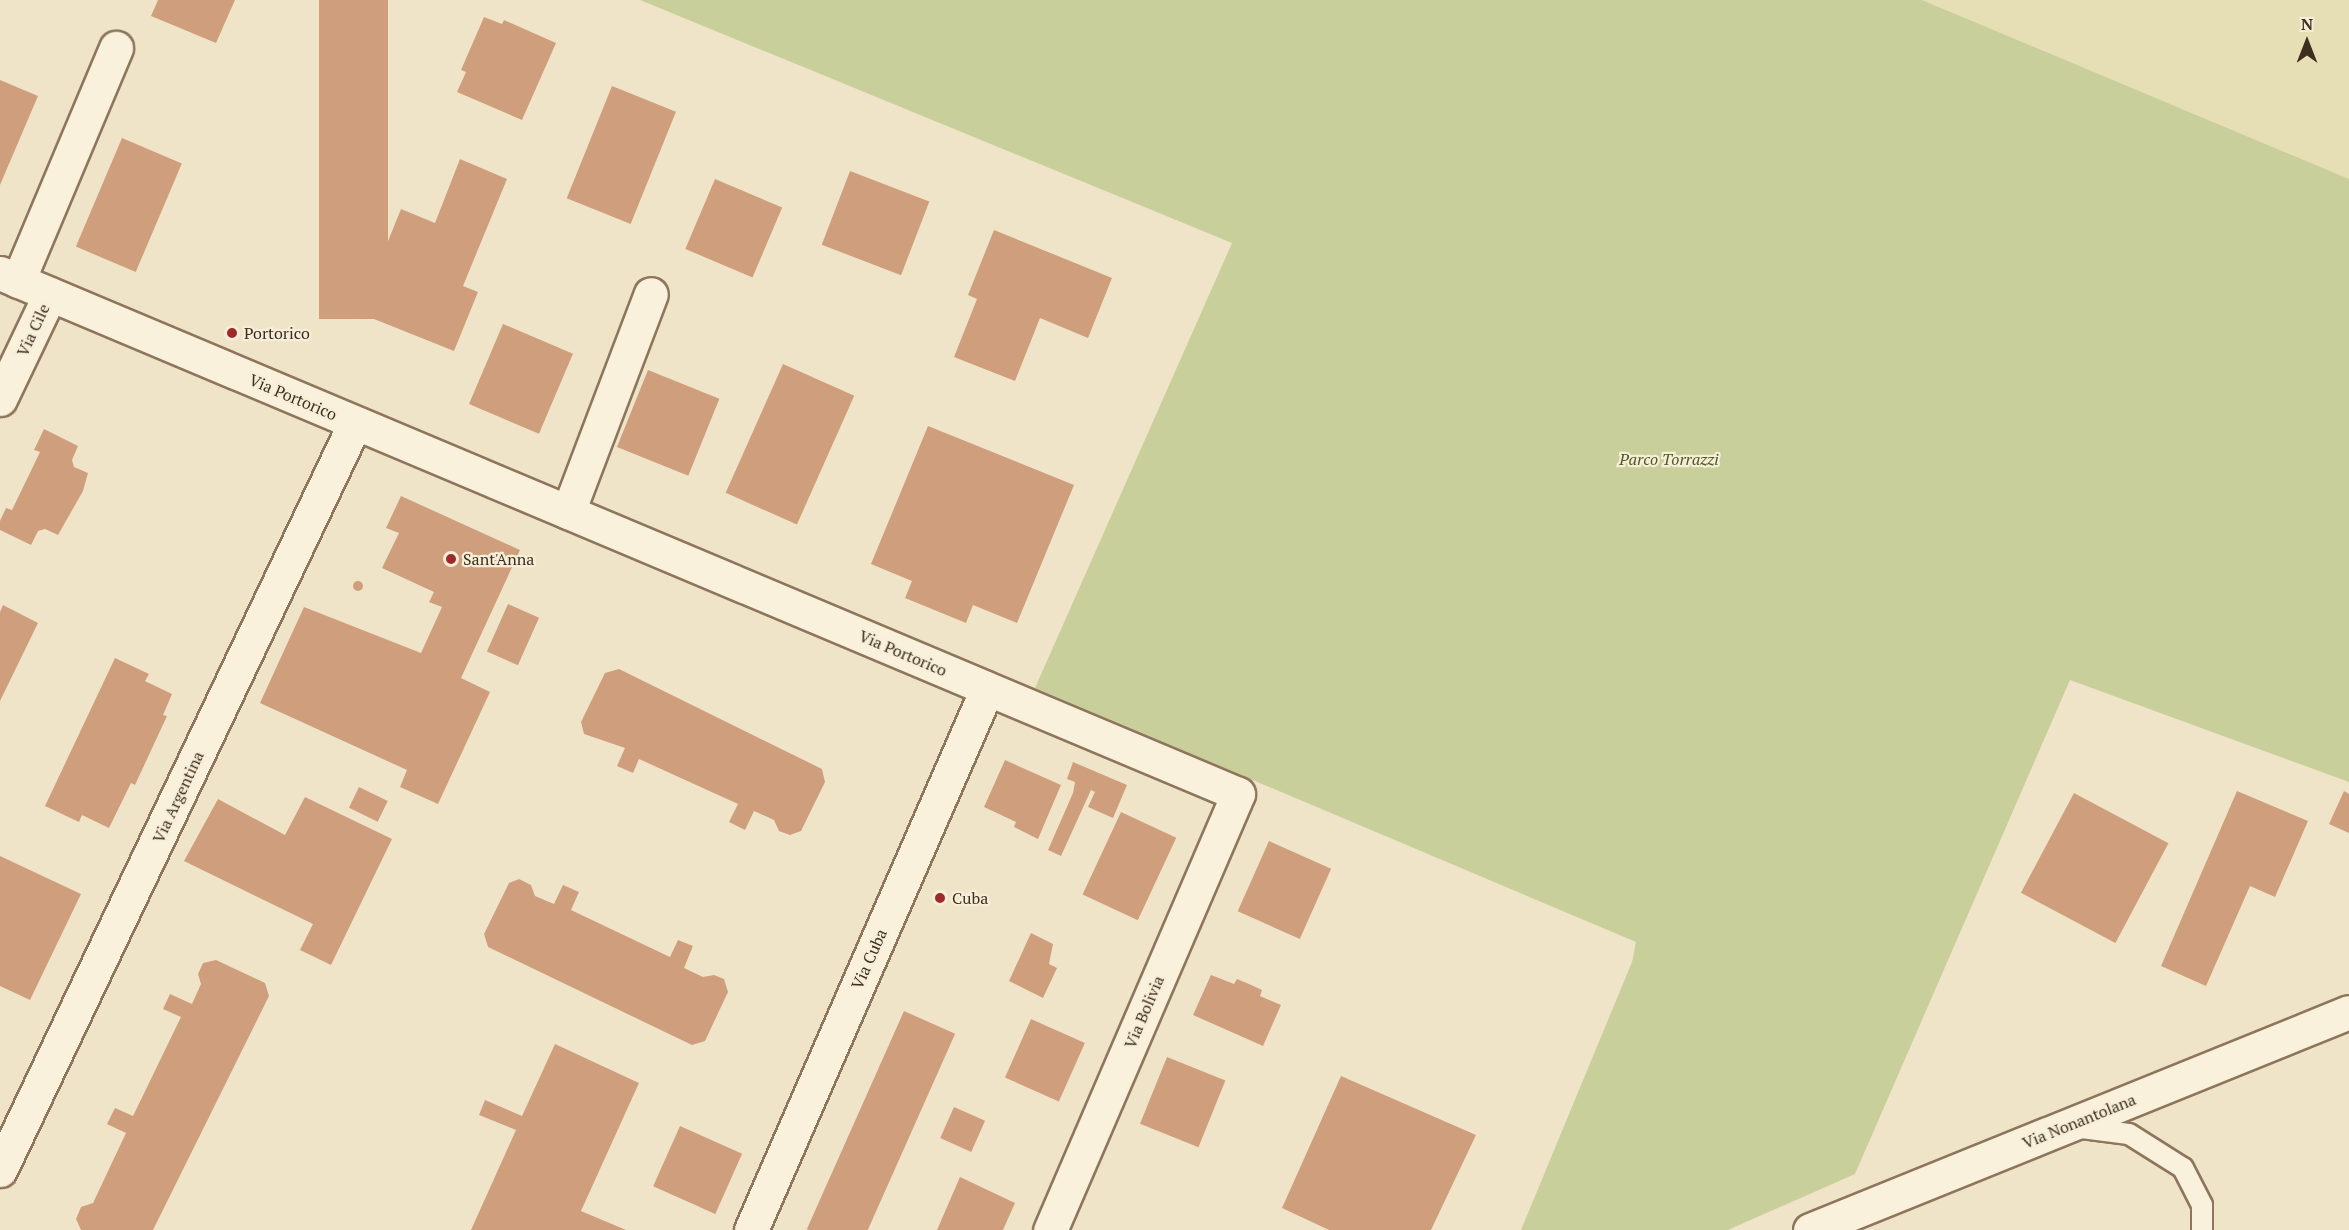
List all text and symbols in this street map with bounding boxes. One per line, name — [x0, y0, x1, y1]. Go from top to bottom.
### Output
north arrow — [2277, 12, 2337, 72]
text: N — [2301, 13, 2313, 35]
street label: Via Cile — [13, 301, 53, 359]
place label: Portorico — [244, 323, 310, 343]
marker: Portorico — [225, 326, 239, 340]
street label: Via Portorico — [246, 370, 340, 424]
park label: Parco Torrazzi — [1619, 449, 1719, 469]
place label: Sant'Anna — [463, 549, 534, 569]
marker: Sant'Anna — [444, 552, 458, 566]
street label: Via Portorico — [856, 626, 950, 680]
street label: Via Argentina — [148, 748, 208, 846]
place label: Cuba — [952, 888, 988, 908]
marker: Cuba — [933, 891, 947, 905]
street label: Via Cuba — [847, 926, 891, 992]
street label: Via Bolivia — [1120, 973, 1168, 1051]
street label: Via Nonantolana — [2019, 1090, 2139, 1152]

